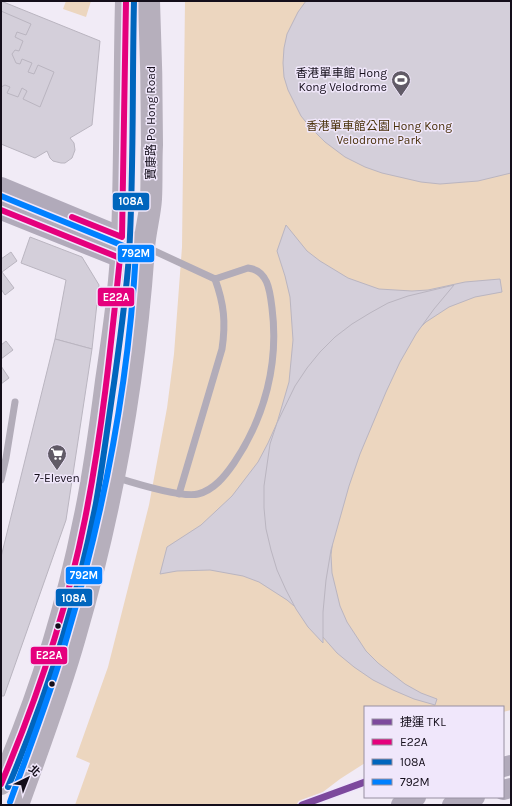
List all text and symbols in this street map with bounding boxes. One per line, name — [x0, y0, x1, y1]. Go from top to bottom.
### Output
street label: 寶康路 Po Hong Road — [144, 66, 158, 180]
place label: 香港單車館 Hong Kong Velodrome — [296, 66, 387, 94]
sports icon: 香港單車館 Hong Kong Velodrome — [390, 69, 412, 97]
park label: 香港單車館公園 Hong Kong Velodrome Park — [306, 119, 452, 147]
line badge: 108A — [112, 192, 150, 211]
text: 108A — [119, 195, 144, 208]
line badge: 792M — [117, 244, 155, 263]
text: 792M — [122, 247, 150, 260]
line badge: E22A — [97, 287, 135, 307]
text: E22A — [103, 291, 129, 304]
supermarket icon: 7-Eleven — [46, 443, 68, 471]
place label: 7-Eleven — [34, 471, 80, 485]
line badge: 792M — [65, 566, 103, 585]
text: 792M — [70, 569, 98, 582]
line badge: 108A — [55, 588, 93, 607]
text: 108A — [62, 592, 87, 605]
unlabelled marker — [53, 621, 63, 631]
line badge: E22A — [30, 646, 68, 665]
text: E22A — [36, 649, 62, 662]
unlabelled marker — [47, 679, 57, 689]
legend — [364, 706, 504, 798]
text: 捷運 TKL — [400, 715, 446, 729]
text: E22A — [400, 735, 428, 749]
text: 108A — [400, 755, 425, 769]
north arrow — [8, 758, 48, 798]
text: 北 — [26, 763, 43, 780]
text: 792M — [400, 775, 430, 789]

